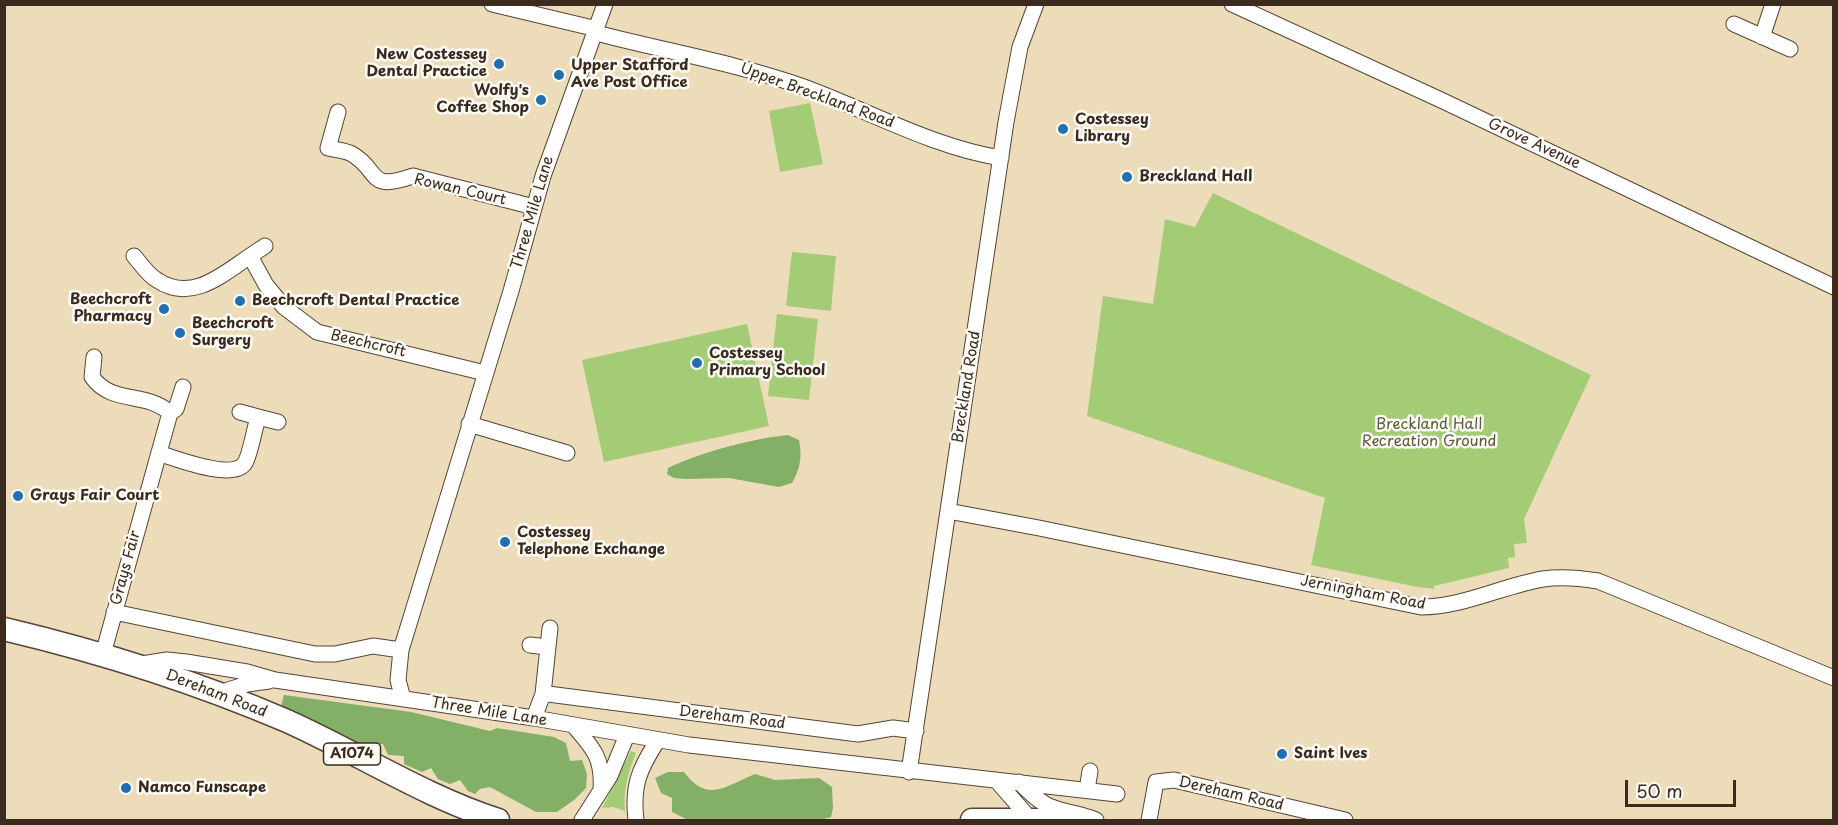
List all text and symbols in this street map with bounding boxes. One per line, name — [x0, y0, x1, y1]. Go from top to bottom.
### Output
place label: New Costessey Dental Practice — [367, 46, 487, 81]
marker: New Costessey Dental Practice — [492, 57, 506, 71]
place label: Upper Stafford Ave Post Office — [571, 57, 689, 92]
street label: Upper Breckland Road — [738, 60, 896, 132]
marker: Upper Stafford Ave Post Office — [552, 68, 566, 82]
place label: Wolfy's Coffee Shop — [436, 82, 529, 117]
marker: Wolfy's Coffee Shop — [534, 93, 548, 107]
place label: Costessey Library — [1075, 111, 1149, 146]
street label: Grove Avenue — [1485, 115, 1583, 173]
marker: Costessey Library — [1056, 122, 1070, 136]
street label: Three Mile Lane — [508, 154, 558, 272]
place label: Breckland Hall — [1139, 168, 1252, 186]
marker: Breckland Hall — [1120, 170, 1134, 184]
street label: Rowan Court — [412, 171, 508, 209]
place label: Beechcroft Pharmacy — [70, 291, 152, 326]
place label: Beechcroft Dental Practice — [252, 292, 459, 310]
marker: Beechcroft Dental Practice — [233, 294, 247, 308]
marker: Beechcroft Pharmacy — [157, 302, 171, 316]
place label: Beechcroft Surgery — [192, 315, 274, 350]
marker: Beechcroft Surgery — [173, 326, 187, 340]
street label: Beechcroft — [329, 327, 407, 361]
street label: Breckland Road — [949, 330, 985, 444]
place label: Costessey Primary School — [709, 345, 825, 380]
marker: Costessey Primary School — [690, 356, 704, 370]
park label: Breckland Hall Recreation Ground — [1362, 416, 1496, 451]
place label: Grays Fair Court — [30, 487, 160, 505]
marker: Grays Fair Court — [11, 489, 25, 503]
place label: Costessey Telephone Exchange — [517, 524, 665, 559]
street label: Grays Fair — [107, 529, 145, 607]
marker: Costessey Telephone Exchange — [498, 535, 512, 549]
street label: Jerningham Road — [1299, 572, 1427, 614]
street label: Dereham Road — [163, 666, 269, 722]
street label: Three Mile Lane — [430, 694, 548, 730]
street label: Dereham Road — [678, 703, 786, 733]
road number: A1074 — [324, 743, 380, 765]
place label: Saint Ives — [1294, 745, 1367, 763]
marker: Saint Ives — [1275, 747, 1289, 761]
scale bar — [1628, 768, 1739, 806]
street label: Dereham Road — [1177, 773, 1285, 815]
text: 50 m — [1636, 777, 1683, 804]
place label: Namco Funscape — [138, 779, 266, 797]
marker: Namco Funscape — [119, 781, 133, 795]

